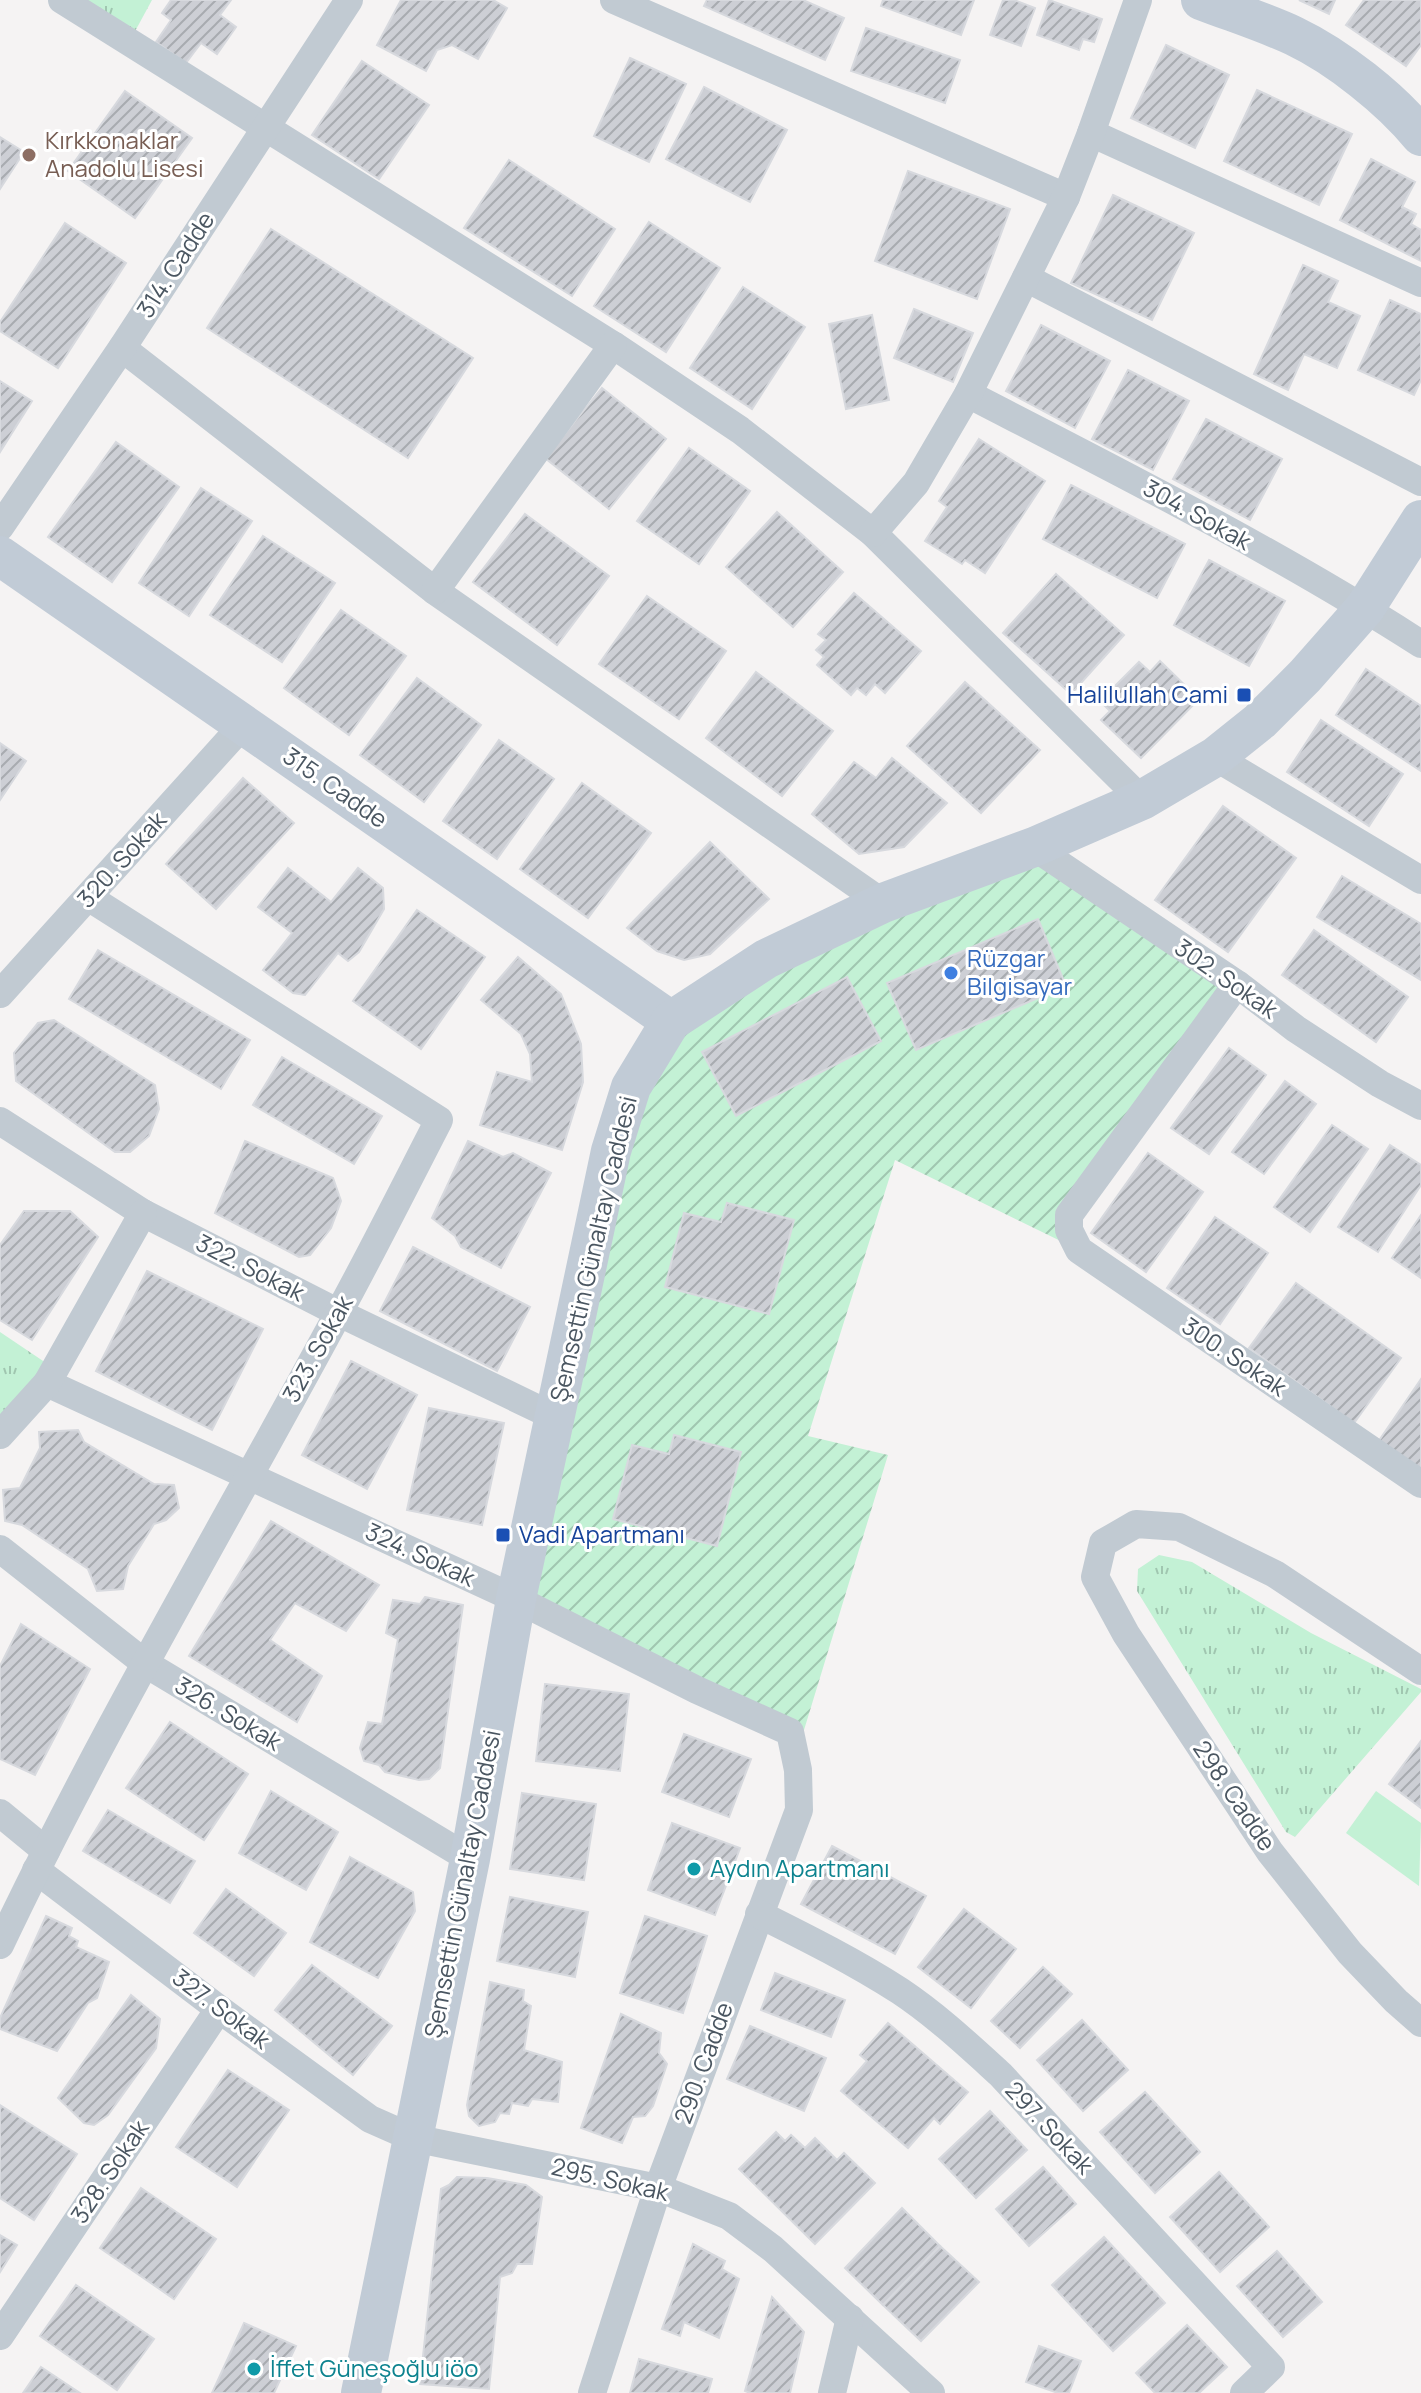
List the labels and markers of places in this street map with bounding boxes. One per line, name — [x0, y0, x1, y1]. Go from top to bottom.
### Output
place label: Kırkkonaklar Anadolu Lisesi — [45, 123, 204, 184]
marker: Kırkkonaklar Anadolu Lisesi — [20, 146, 38, 164]
place label: Halilullah Cami — [1067, 677, 1228, 710]
marker: Halilullah Cami — [1235, 686, 1253, 704]
place label: Rüzgar Bilgisayar — [967, 941, 1072, 1002]
marker: Rüzgar Bilgisayar — [942, 964, 960, 982]
place label: Vadi Apartmanı — [519, 1517, 685, 1550]
marker: Vadi Apartmanı — [494, 1526, 512, 1544]
place label: Aydın Apartmanı — [710, 1851, 890, 1884]
marker: Aydın Apartmanı — [685, 1860, 703, 1878]
place label: İffet Güneşoğlu iöo — [270, 2351, 479, 2384]
marker: İffet Güneşoğlu iöo — [245, 2360, 263, 2378]

